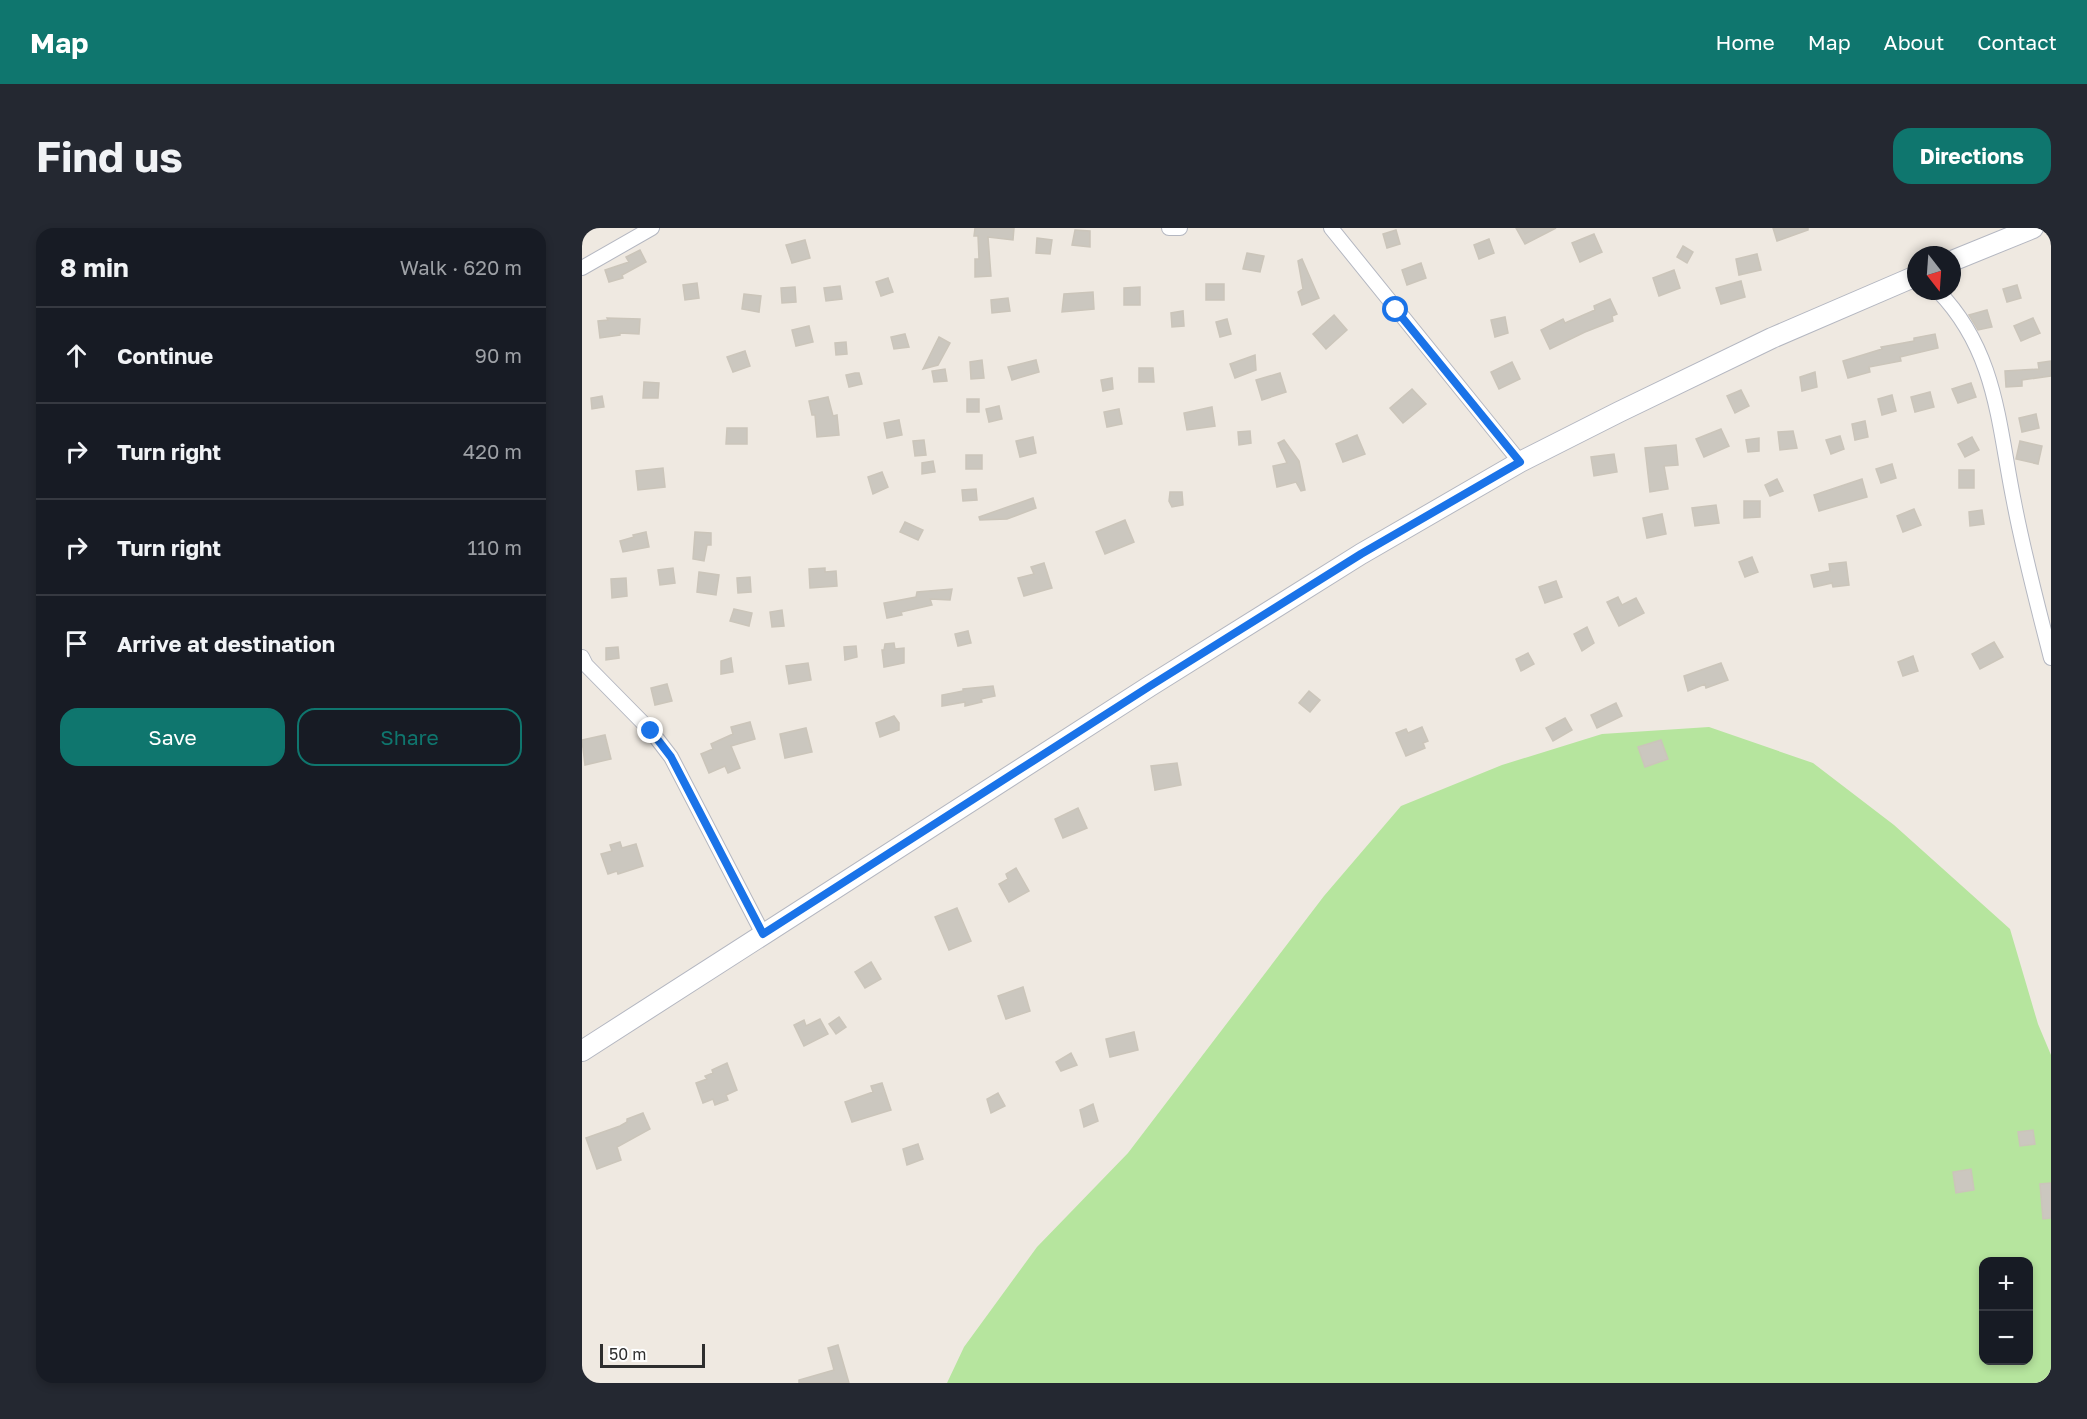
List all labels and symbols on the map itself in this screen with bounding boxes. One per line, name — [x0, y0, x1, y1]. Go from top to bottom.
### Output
north arrow — [1907, 246, 1961, 300]
route start — [1382, 296, 1408, 322]
route end — [637, 717, 663, 743]
scale bar — [600, 1341, 705, 1368]

